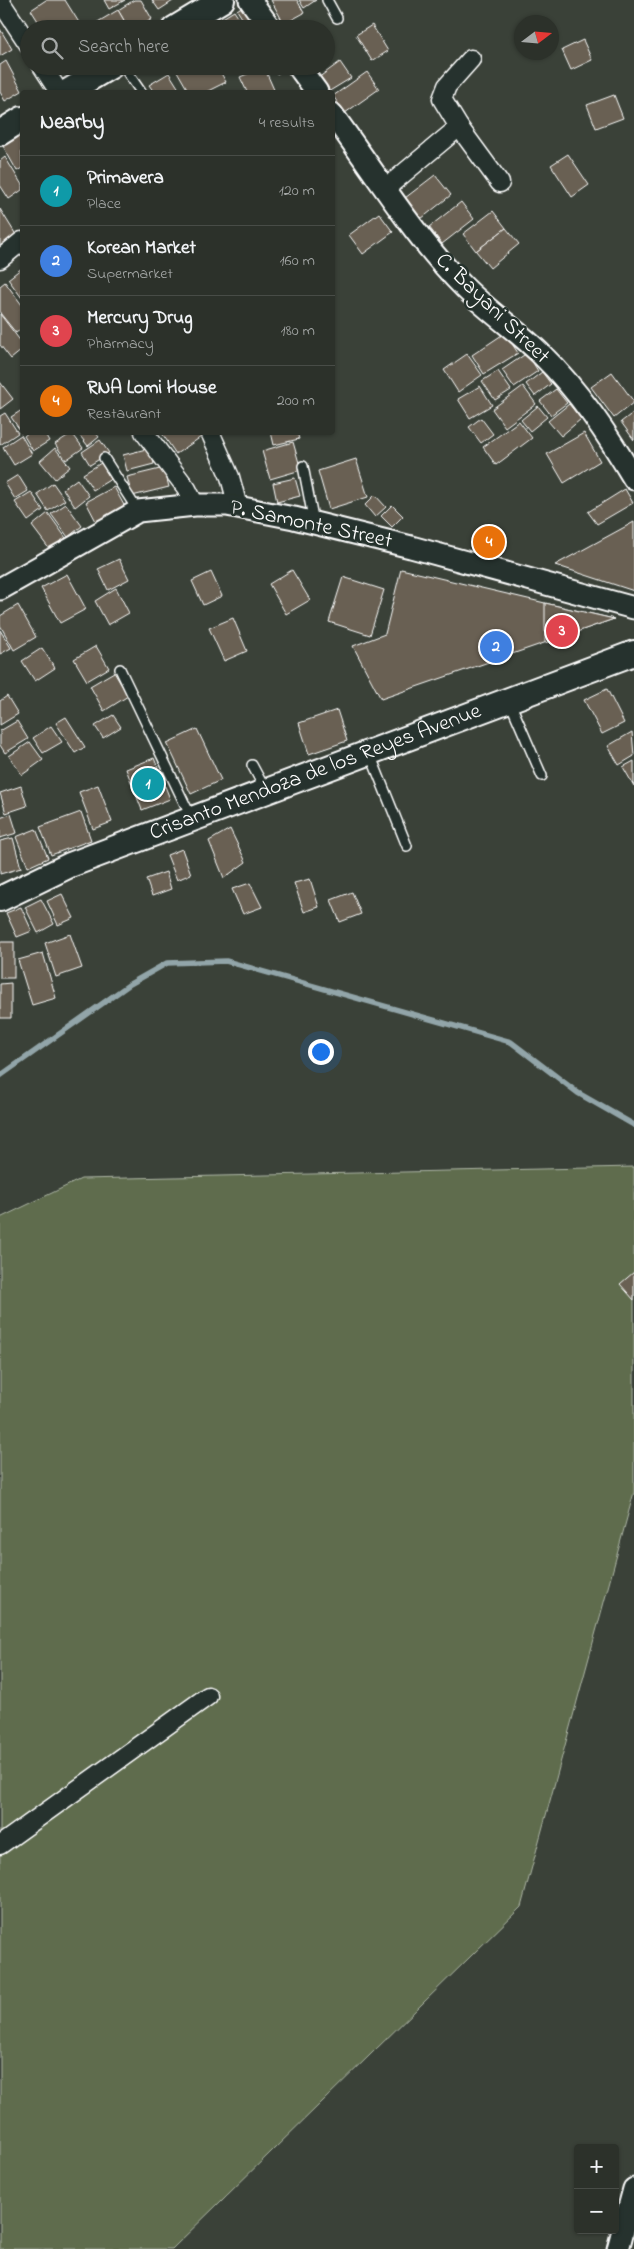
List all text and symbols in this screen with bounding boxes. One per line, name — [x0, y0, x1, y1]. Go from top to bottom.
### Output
north arrow — [514, 15, 559, 60]
search box — [20, 20, 335, 75]
icon: search — [38, 34, 66, 62]
text: Search here — [78, 34, 169, 61]
text: Nearby — [40, 108, 104, 138]
text: 4 results — [259, 111, 315, 135]
text: Primavera — [87, 165, 164, 192]
text: 1 — [53, 179, 59, 203]
text: 120 m — [279, 179, 315, 203]
text: Place — [87, 192, 121, 216]
text: Korean Market — [87, 235, 196, 262]
street label: C. Bayani Street — [427, 246, 557, 373]
text: 2 — [52, 249, 60, 273]
text: 160 m — [280, 249, 315, 273]
text: Supermarket — [87, 262, 173, 286]
text: Mercury Drug — [87, 305, 193, 332]
text: 3 — [53, 319, 59, 343]
text: 180 m — [281, 319, 315, 343]
text: Pharmacy — [87, 332, 154, 356]
text: RNA Lomi House — [87, 375, 217, 402]
text: 4 — [53, 389, 59, 413]
text: 200 m — [277, 389, 315, 413]
text: Restaurant — [87, 402, 161, 426]
street label: P. Samonte Street — [227, 492, 396, 558]
pin: 4 — [473, 523, 505, 561]
pin: 3 — [546, 612, 578, 650]
pin: 2 — [480, 628, 512, 666]
street label: Crisanto Mendoza de los Reyes Avenue — [145, 696, 486, 850]
pin: 1 — [132, 765, 164, 803]
your location — [308, 1039, 334, 1065]
map controls — [574, 2144, 619, 2234]
button: + — [574, 2144, 619, 2189]
button: − — [574, 2189, 619, 2234]

